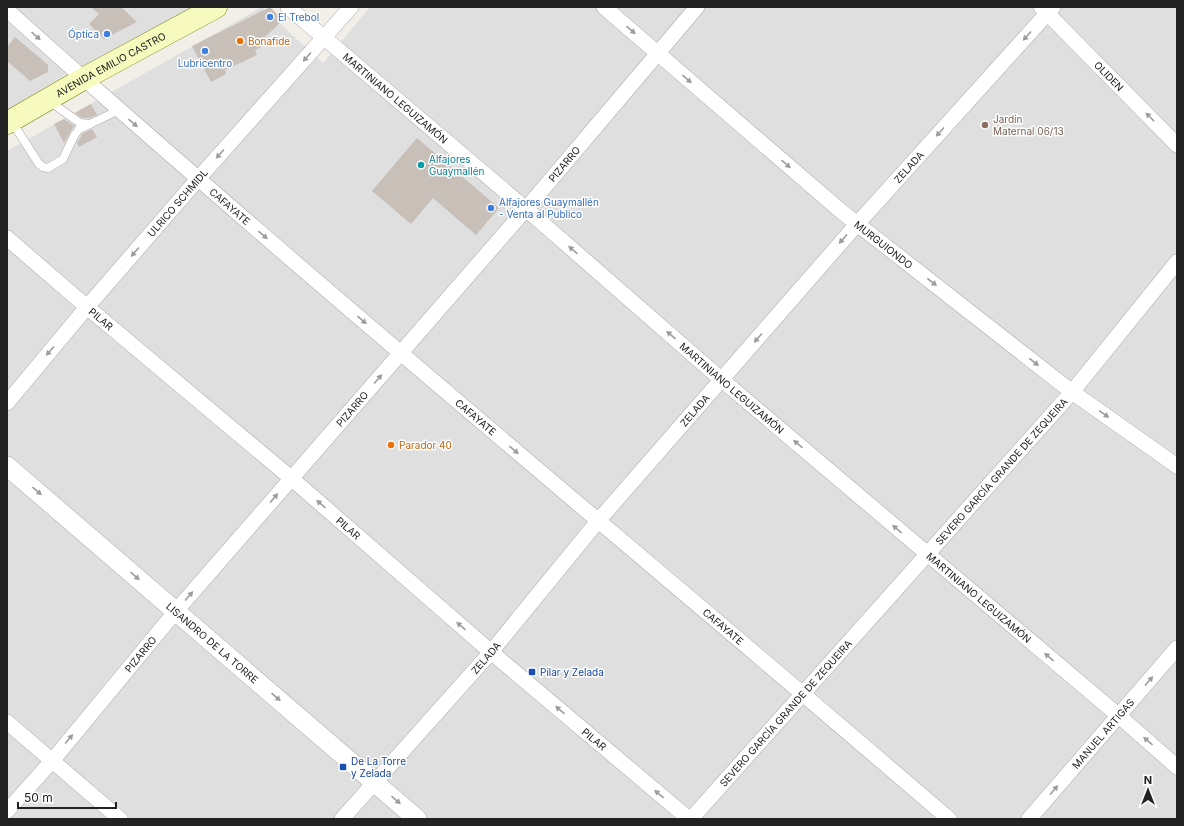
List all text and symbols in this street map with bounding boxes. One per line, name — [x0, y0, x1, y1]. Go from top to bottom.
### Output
place label: El Trebol — [278, 11, 319, 23]
marker: El Trebol — [265, 12, 275, 22]
one-way arrow — [626, 26, 636, 35]
place label: Óptica — [68, 27, 99, 40]
street label: AVENIDA EMILIO CASTRO — [54, 29, 168, 100]
marker: Óptica — [102, 29, 112, 39]
one-way arrow — [1022, 31, 1031, 41]
one-way arrow — [31, 32, 41, 41]
place label: Bonafide — [248, 35, 290, 47]
marker: Bonafide — [235, 36, 245, 46]
marker: Lubricentro — [200, 46, 210, 56]
street label: MARTINIANO LEGUIZAMÓN — [341, 50, 450, 146]
one-way arrow — [302, 52, 312, 62]
place label: Lubricentro — [178, 57, 232, 69]
street label: OLIDEN — [1092, 59, 1126, 93]
one-way arrow — [682, 74, 692, 83]
one-way arrow — [1145, 112, 1154, 122]
place label: Jardín Maternal 06/13 — [993, 113, 1064, 137]
one-way arrow — [128, 118, 139, 127]
marker: Jardín Maternal 06/13 — [980, 120, 990, 130]
one-way arrow — [935, 127, 944, 138]
street label: PIZARRO — [546, 143, 583, 184]
street label: ZELADA — [891, 148, 926, 185]
one-way arrow — [216, 149, 225, 159]
place label: Alfajores Guaymallén — [429, 153, 485, 177]
one-way arrow — [780, 159, 791, 168]
marker: Alfajores Guaymallén — [416, 160, 426, 170]
street label: ULRICO SCHMIDL — [145, 166, 210, 239]
street label: CAFAYATE — [207, 185, 253, 227]
place label: Alfajores Guaymallén - Venta al Publico — [499, 196, 599, 220]
marker: Alfajores Guaymallén - Venta al Publico — [486, 203, 496, 213]
street label: MURGUIONDO — [852, 218, 915, 271]
one-way arrow — [258, 231, 269, 240]
one-way arrow — [839, 234, 848, 245]
one-way arrow — [568, 245, 578, 255]
one-way arrow — [130, 247, 139, 257]
one-way arrow — [927, 277, 938, 286]
street label: PILAR — [86, 305, 116, 333]
one-way arrow — [356, 316, 367, 325]
one-way arrow — [666, 331, 676, 340]
one-way arrow — [754, 333, 763, 342]
street label: MARTINIANO LEGUIZAMÓN — [677, 340, 787, 436]
one-way arrow — [46, 345, 55, 356]
one-way arrow — [1029, 358, 1040, 366]
one-way arrow — [373, 374, 383, 384]
street label: PIZARRO — [333, 388, 371, 429]
street label: ZELADA — [677, 392, 712, 429]
street label: SEVERO GARCÍA GRANDE DE ZEQUEIRA — [933, 395, 1070, 547]
street label: CAFAYATE — [453, 396, 499, 438]
one-way arrow — [1099, 410, 1109, 418]
place label: Parador 40 — [399, 439, 452, 451]
marker: Parador 40 — [386, 440, 396, 450]
one-way arrow — [793, 440, 803, 449]
one-way arrow — [509, 446, 519, 455]
one-way arrow — [32, 486, 41, 495]
one-way arrow — [269, 493, 278, 503]
one-way arrow — [315, 499, 326, 508]
street label: PILAR — [334, 514, 363, 542]
one-way arrow — [892, 524, 902, 533]
street label: MARTINIANO LEGUIZAMÓN — [924, 550, 1034, 645]
one-way arrow — [130, 571, 141, 580]
one-way arrow — [184, 591, 193, 602]
street label: LISANDRO DE LA TORRE — [164, 600, 261, 686]
street label: CAFAYATE — [700, 606, 746, 647]
one-way arrow — [456, 622, 465, 631]
street label: PIZARRO — [122, 633, 159, 674]
street label: SEVERO GARCÍA GRANDE DE ZEQUEIRA — [717, 637, 854, 789]
street label: ZELADA — [468, 639, 503, 676]
one-way arrow — [1043, 652, 1054, 661]
place label: Pilar y Zelada — [540, 666, 604, 678]
marker: Pilar y Zelada — [527, 667, 537, 677]
one-way arrow — [1144, 676, 1153, 686]
one-way arrow — [271, 693, 281, 702]
street label: MANUEL ARTIGAS — [1069, 696, 1136, 771]
one-way arrow — [554, 706, 565, 715]
street label: PILAR — [580, 725, 609, 753]
one-way arrow — [65, 734, 74, 744]
one-way arrow — [1143, 737, 1152, 746]
place label: De La Torre y Zelada — [351, 755, 406, 779]
marker: De La Torre y Zelada — [338, 762, 348, 772]
north arrow — [1128, 770, 1168, 810]
text: N — [1144, 773, 1152, 787]
scale bar — [18, 784, 116, 810]
one-way arrow — [1050, 784, 1059, 795]
one-way arrow — [654, 789, 665, 798]
text: 50 m — [24, 790, 53, 805]
one-way arrow — [390, 796, 401, 805]

